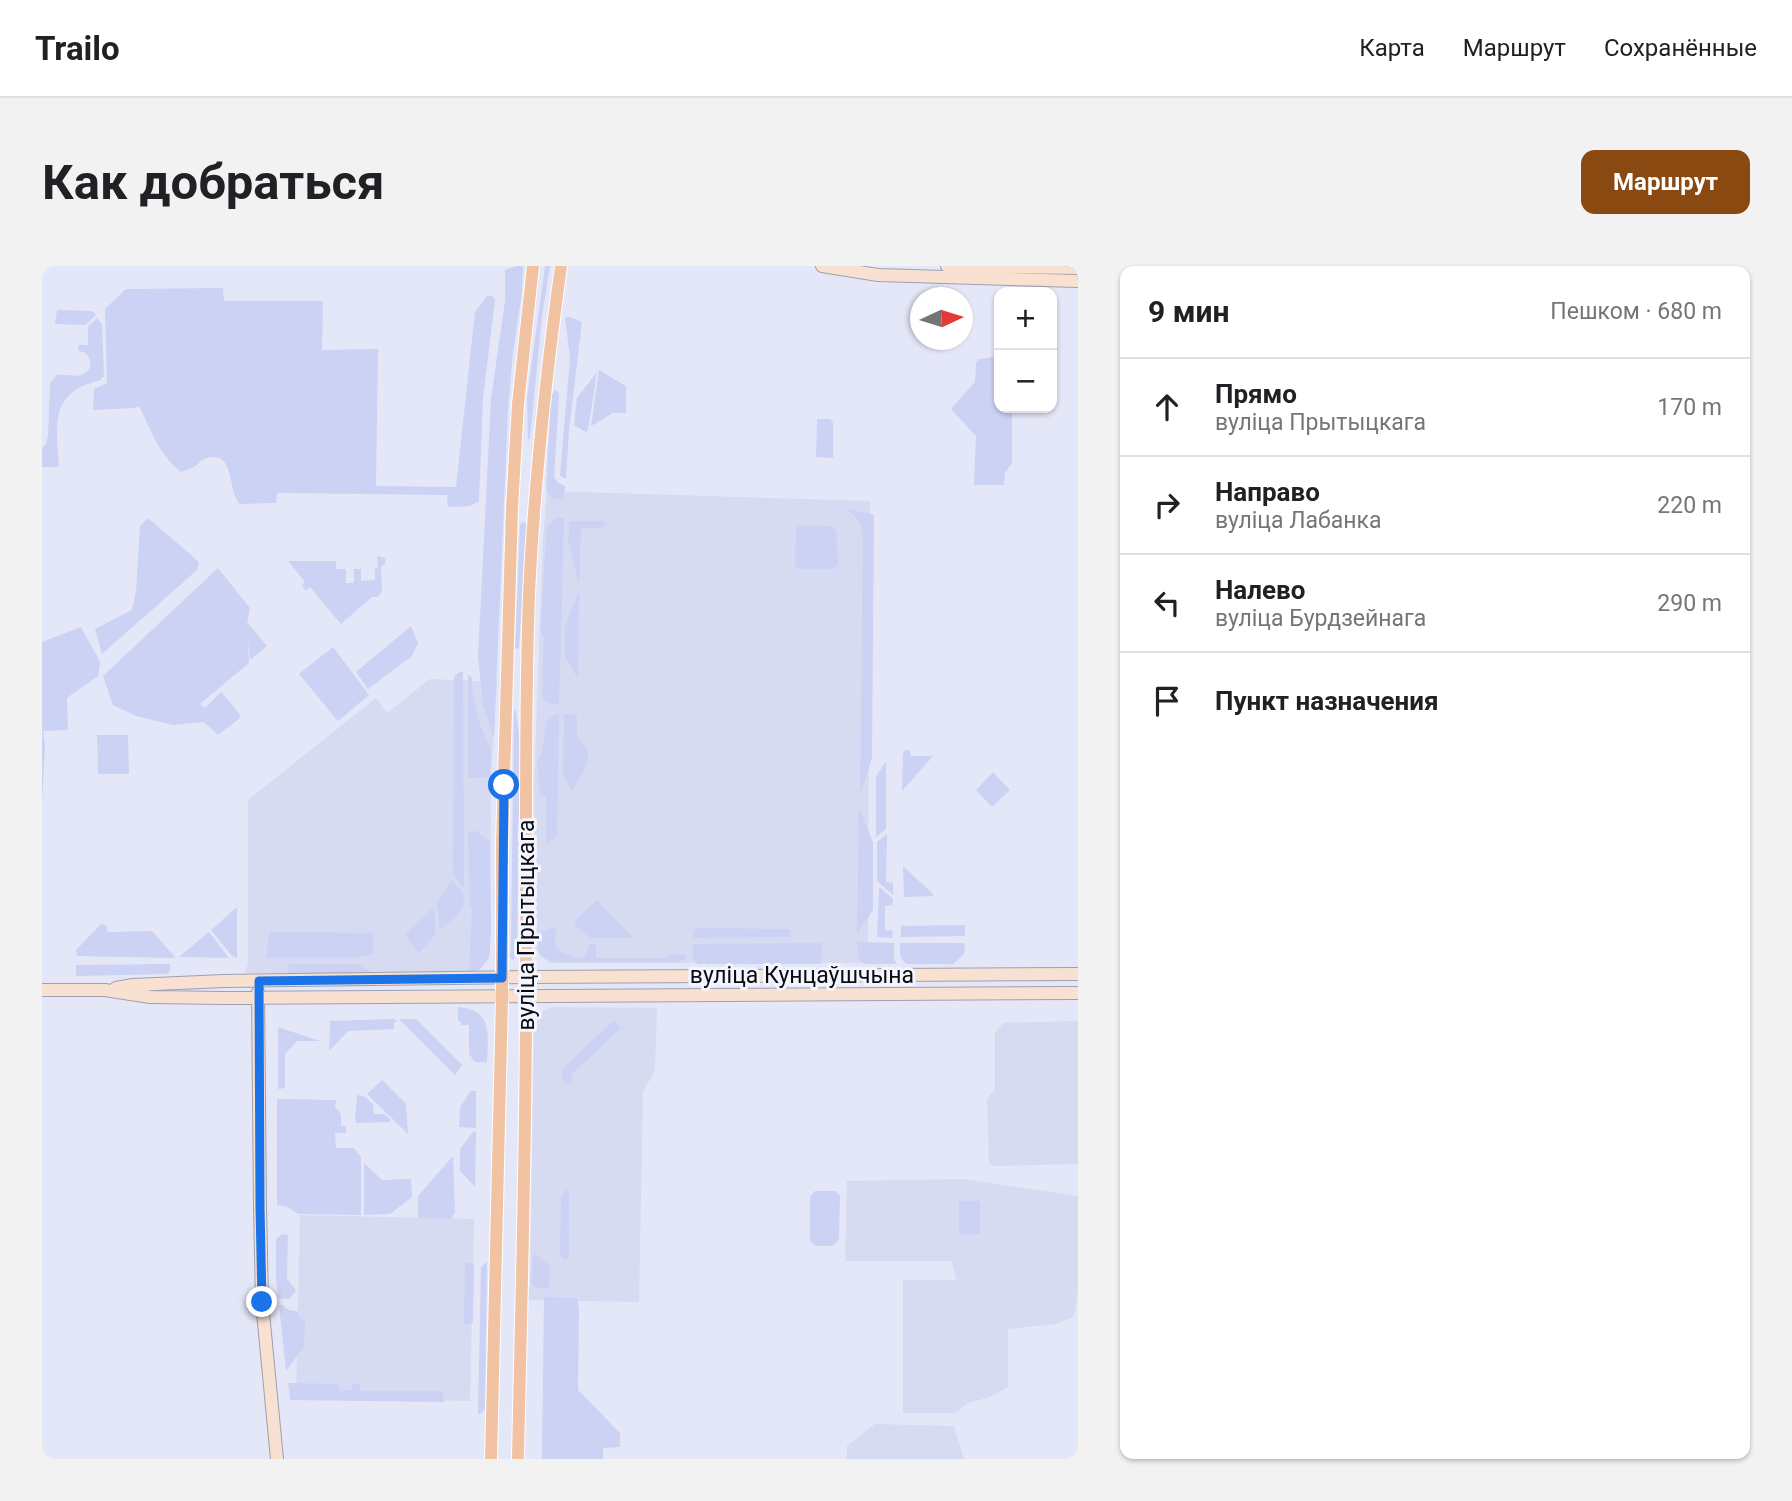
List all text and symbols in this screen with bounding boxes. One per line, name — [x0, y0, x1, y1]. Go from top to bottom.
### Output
text: Trailo — [35, 29, 120, 68]
text: Карта — [1359, 34, 1425, 62]
text: Маршрут — [1463, 34, 1566, 62]
text: Сохранённые — [1604, 34, 1757, 62]
button: Маршрут — [1581, 150, 1750, 214]
text: Как добраться — [42, 154, 384, 211]
north arrow — [910, 287, 973, 350]
map controls — [994, 287, 1057, 413]
button: + — [994, 287, 1057, 350]
text: 9 мин — [1148, 294, 1229, 329]
text: Пешком · 680 m — [1550, 298, 1722, 325]
button: − — [994, 350, 1057, 413]
text: Прямо — [1215, 379, 1297, 409]
icon: ahead — [1148, 388, 1186, 426]
text: 170 m — [1657, 394, 1722, 421]
text: вуліца Прытыцкага — [1215, 409, 1426, 436]
text: Направо — [1215, 477, 1320, 507]
icon: right — [1148, 486, 1186, 524]
text: 220 m — [1657, 492, 1722, 519]
text: вуліца Лабанка — [1215, 507, 1381, 534]
text: Налево — [1215, 575, 1305, 605]
icon: left — [1148, 584, 1186, 622]
text: 290 m — [1657, 590, 1722, 617]
text: вуліца Бурдзейнага — [1215, 605, 1426, 632]
icon: arrive — [1148, 682, 1186, 720]
text: Пункт назначения — [1215, 686, 1439, 716]
route start — [488, 769, 519, 800]
street label: вуліца Прытыцкага — [513, 819, 540, 1031]
street label: вуліца Кунцаўшчына — [690, 962, 914, 989]
route end — [246, 1286, 277, 1317]

